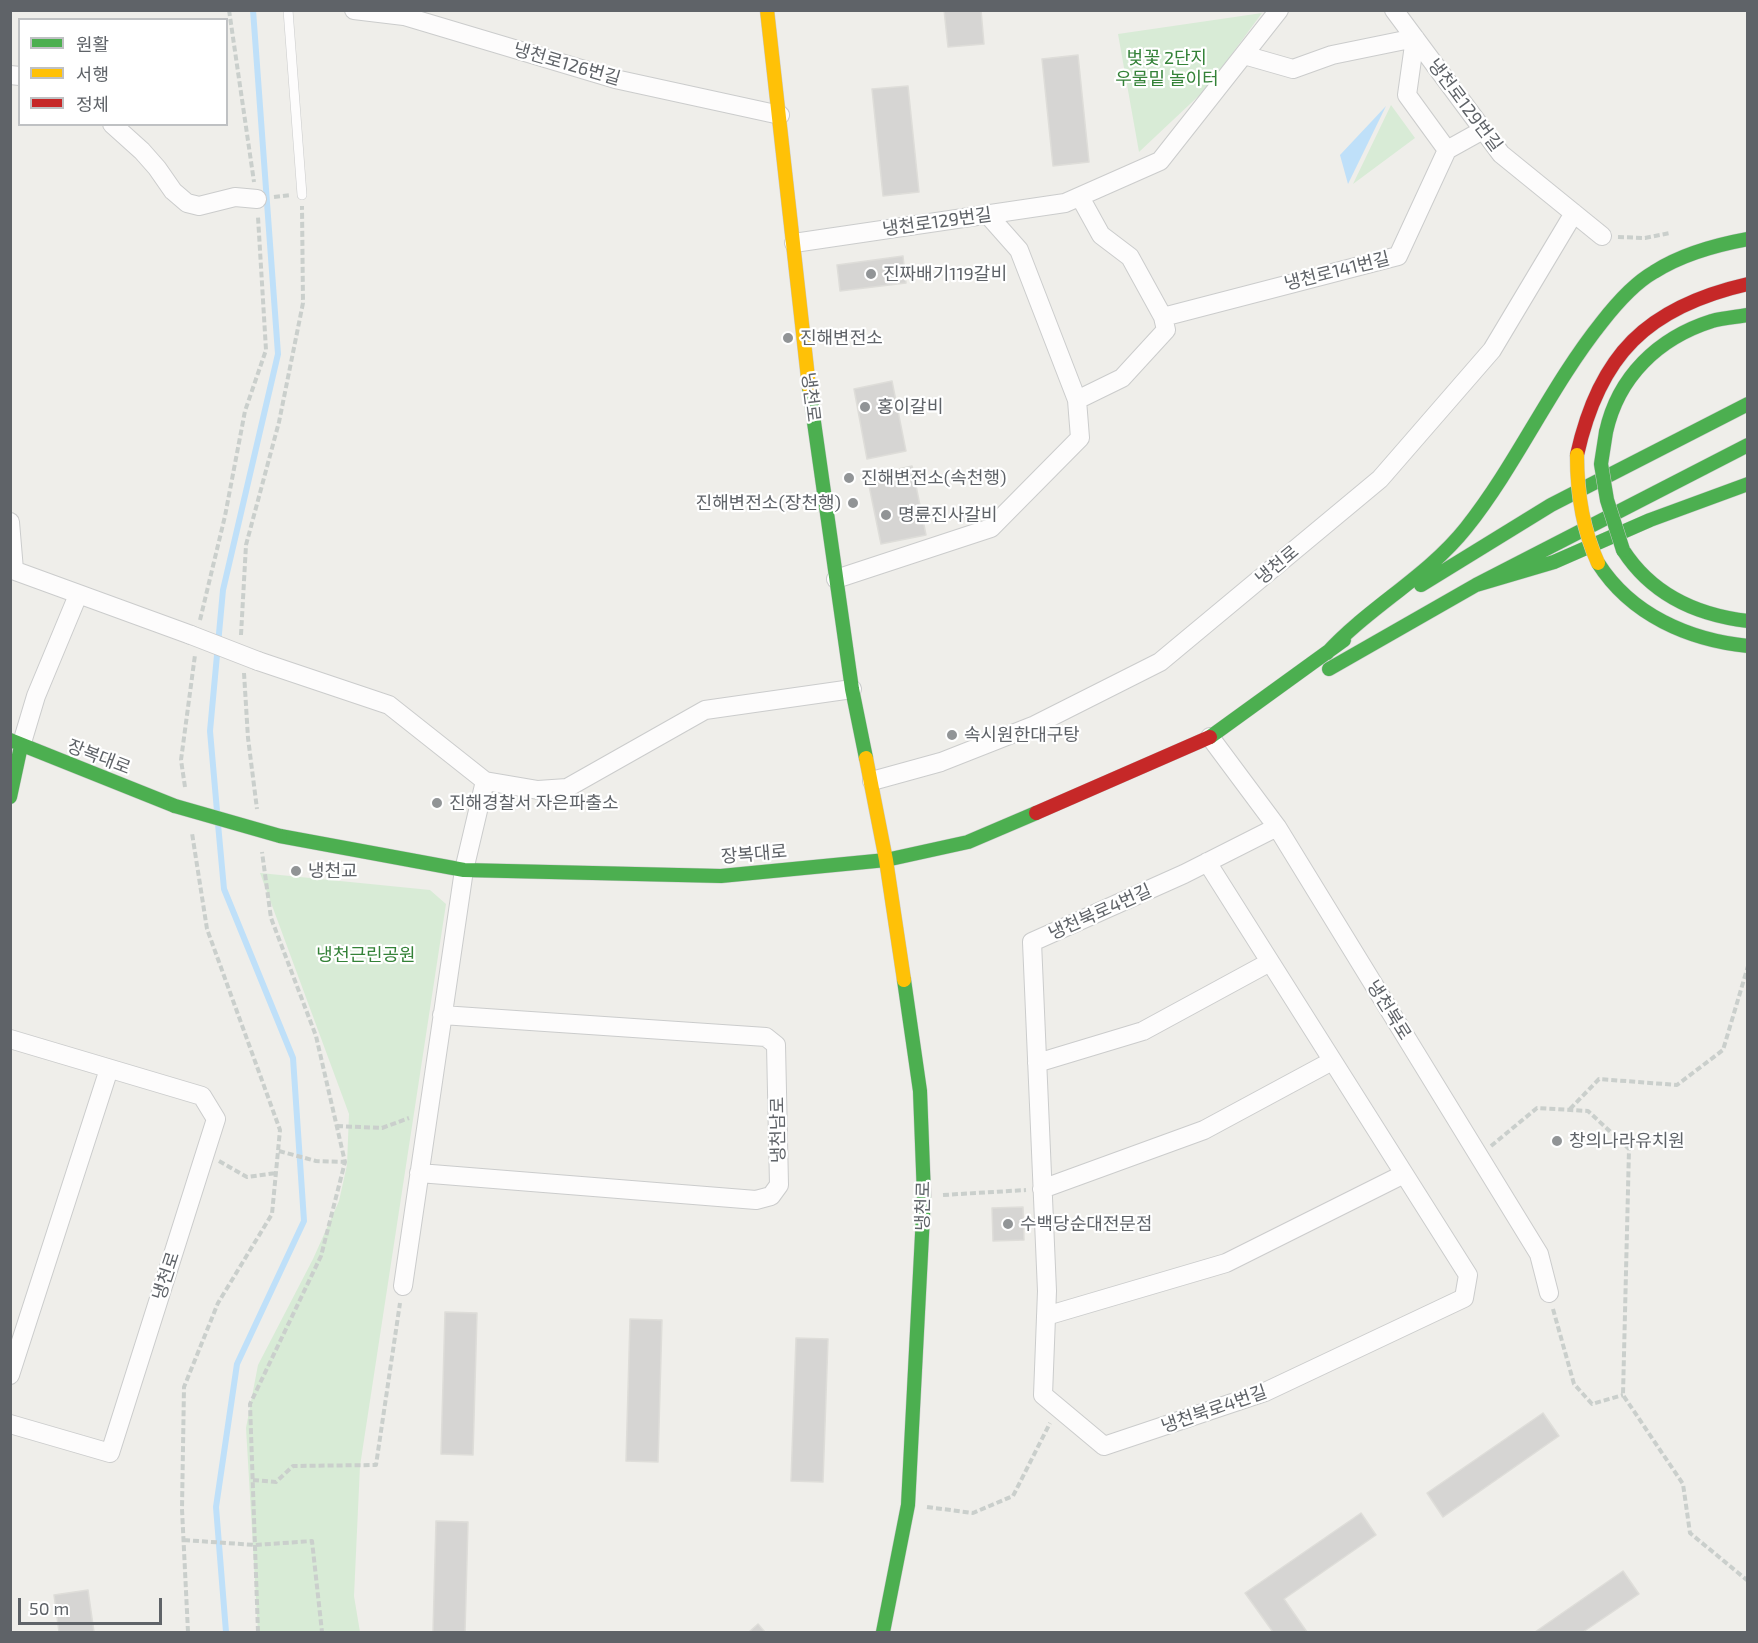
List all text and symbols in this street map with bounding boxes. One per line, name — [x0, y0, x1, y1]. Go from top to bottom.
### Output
legend — [18, 18, 228, 126]
text: 원활 — [76, 33, 109, 55]
street label: 냉천로126번길 — [511, 38, 623, 90]
park label: 벚꽃 2단지 우물밑 놀이터 — [1115, 47, 1219, 90]
street label: 냉천로129번길 — [1423, 54, 1507, 156]
text: 서행 — [76, 63, 109, 85]
text: 정체 — [76, 93, 109, 115]
street label: 냉천로129번길 — [881, 204, 993, 240]
street label: 냉천로141번길 — [1282, 247, 1392, 295]
place label: 진짜배기119갈비 — [883, 263, 1007, 285]
marker: 진짜배기119갈비 — [864, 267, 878, 281]
place label: 진해변전소 — [800, 327, 883, 349]
marker: 진해변전소 — [781, 331, 795, 345]
street label: 냉천로 — [797, 371, 825, 423]
place label: 홍이갈비 — [877, 396, 943, 418]
marker: 홍이갈비 — [858, 400, 872, 414]
place label: 진해변전소(속천행) — [861, 467, 1006, 489]
marker: 진해변전소(속천행) — [842, 471, 856, 485]
place label: 진해변전소(장천행) — [696, 492, 841, 514]
marker: 진해변전소(장천행) — [846, 496, 860, 510]
place label: 명륜진사갈비 — [898, 504, 997, 526]
marker: 명륜진사갈비 — [879, 508, 893, 522]
street label: 냉천로 — [1251, 541, 1303, 589]
place label: 속시원한대구탕 — [964, 724, 1080, 746]
marker: 속시원한대구탕 — [945, 728, 959, 742]
street label: 장복대로 — [64, 735, 134, 779]
place label: 진해경찰서 자은파출소 — [449, 792, 619, 814]
marker: 진해경찰서 자은파출소 — [430, 796, 444, 810]
street label: 장복대로 — [720, 840, 788, 868]
place label: 냉천교 — [308, 860, 358, 882]
marker: 냉천교 — [289, 864, 303, 878]
street label: 냉천북로4번길 — [1045, 880, 1155, 944]
park label: 냉천근린공원 — [316, 944, 416, 966]
street label: 냉천북로 — [1362, 976, 1416, 1044]
street label: 냉천남로 — [767, 1097, 789, 1163]
place label: 창의나라유치원 — [1569, 1130, 1685, 1152]
marker: 창의나라유치원 — [1550, 1134, 1564, 1148]
street label: 냉천로 — [912, 1181, 934, 1231]
place label: 수백당순대전문점 — [1020, 1213, 1152, 1235]
marker: 수백당순대전문점 — [1001, 1217, 1015, 1231]
street label: 냉천로 — [148, 1249, 184, 1303]
street label: 냉천북로4번길 — [1158, 1381, 1270, 1437]
scale bar — [21, 1586, 165, 1624]
text: 50 m — [29, 1597, 69, 1619]

